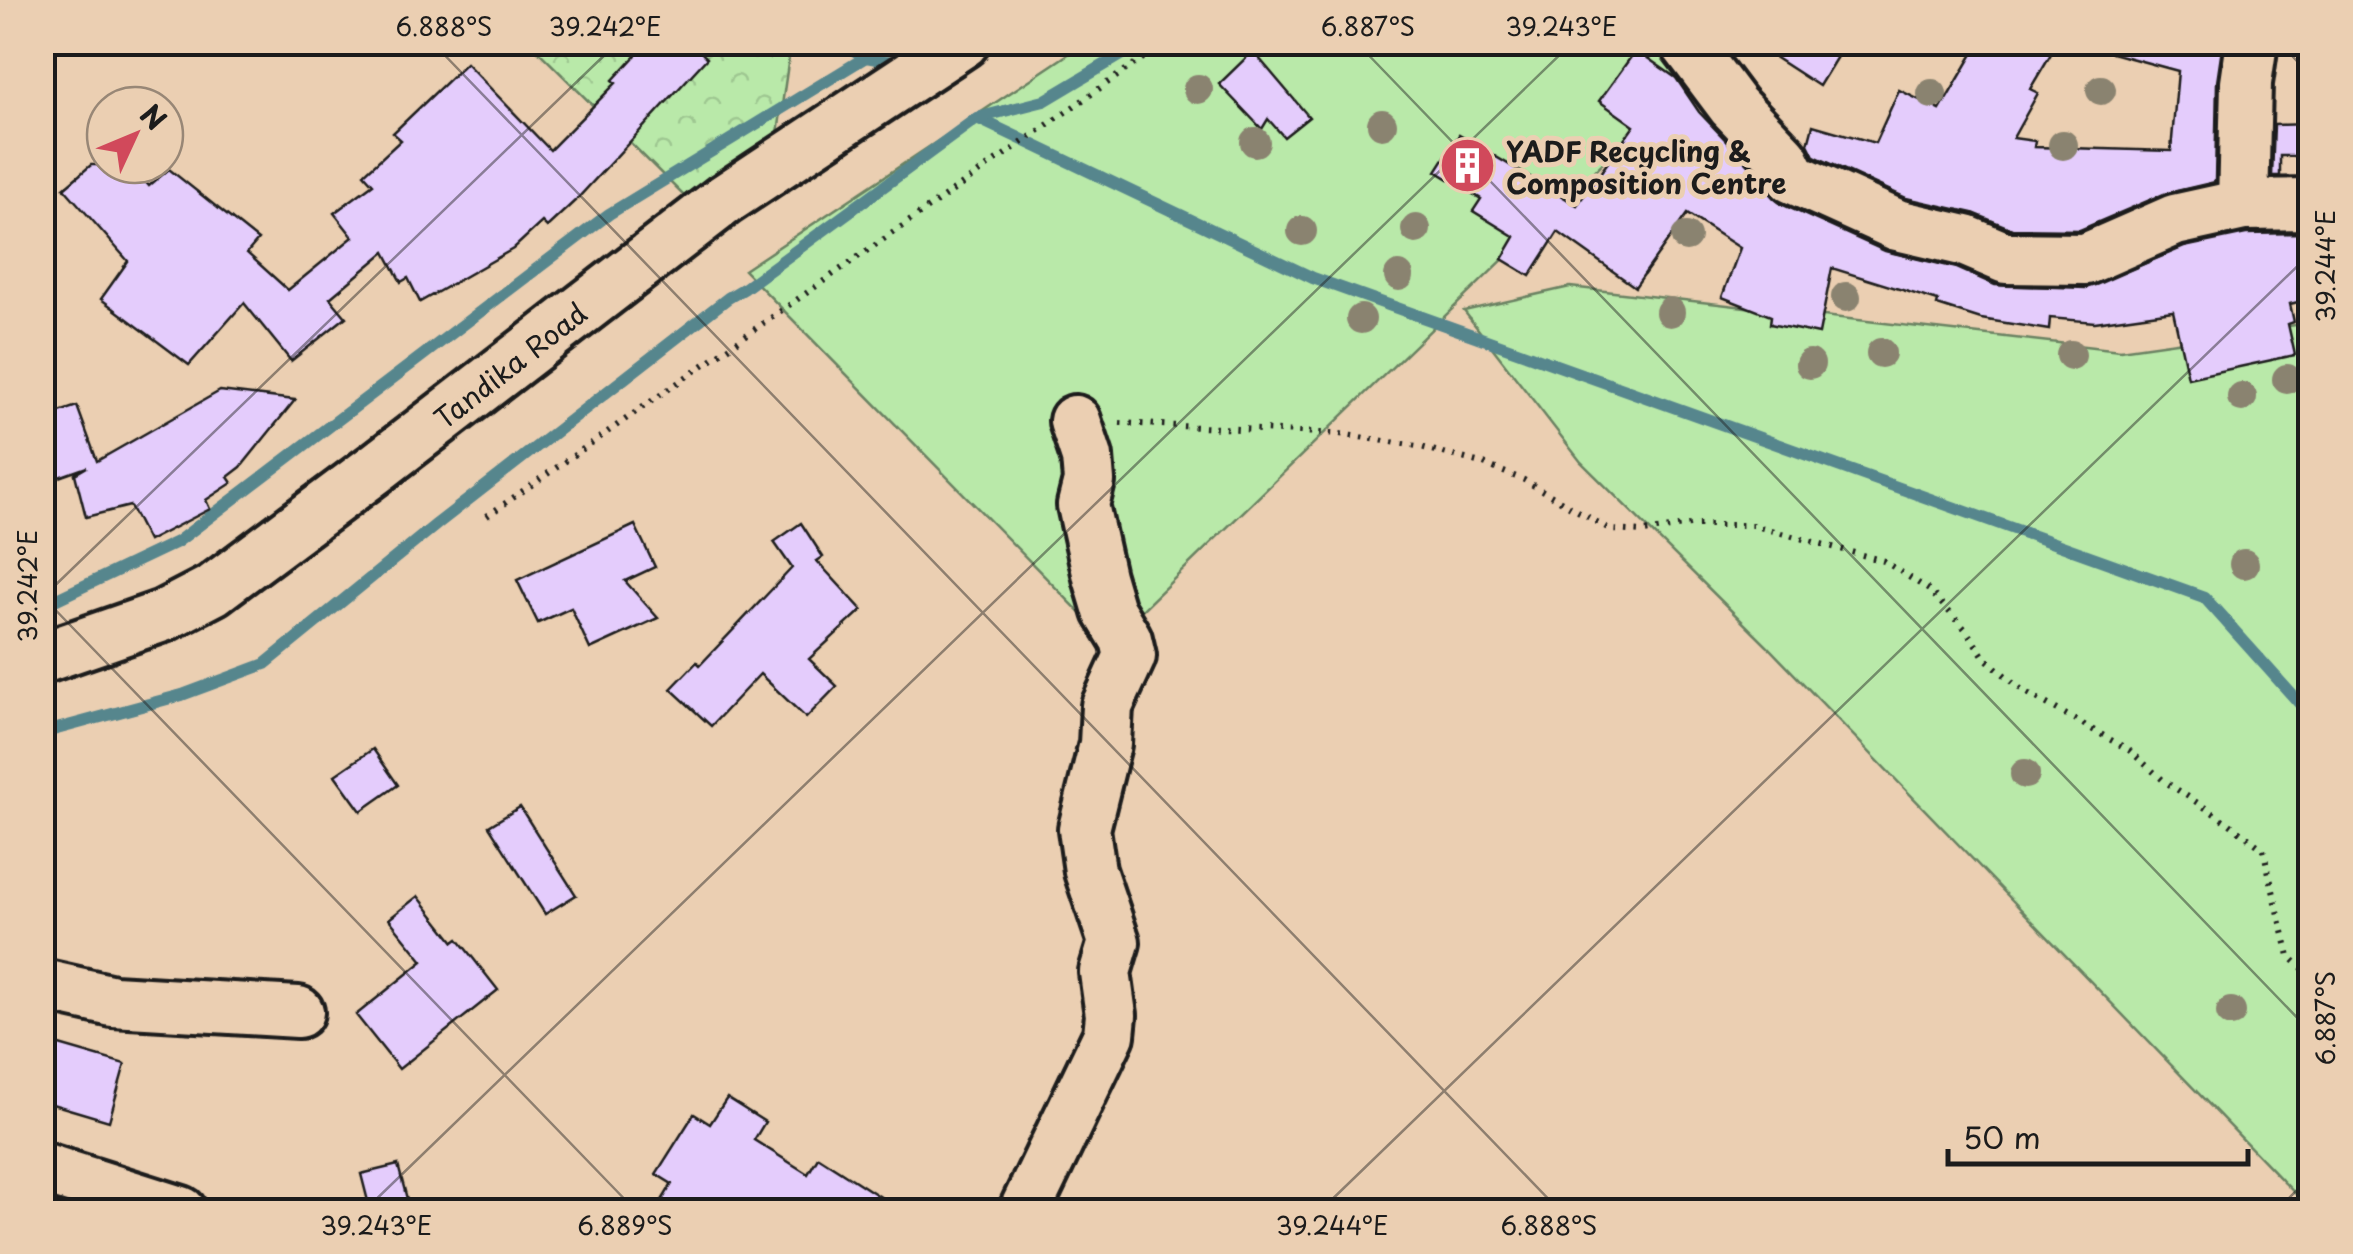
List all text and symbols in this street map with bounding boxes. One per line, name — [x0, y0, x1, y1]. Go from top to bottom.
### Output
text: 6.888°S — [396, 7, 492, 45]
text: 39.242°E — [549, 7, 661, 45]
text: 6.887°S — [1321, 7, 1415, 45]
text: 39.243°E — [1505, 7, 1617, 45]
north arrow — [85, 85, 185, 185]
text: N — [131, 94, 177, 140]
place label: YADF Recycling & Composition Centre — [1506, 129, 1787, 204]
building icon: YADF Recycling & Composition Centre — [1437, 136, 1497, 196]
text: 39.244°E — [2306, 210, 2344, 322]
street label: Tandika Road — [424, 291, 596, 439]
text: 39.242°E — [8, 530, 46, 642]
text: 6.887°S — [2306, 971, 2344, 1065]
scale bar — [1948, 1104, 2248, 1166]
text: 50 m — [1963, 1114, 2041, 1159]
text: 39.243°E — [320, 1206, 432, 1244]
text: 6.889°S — [577, 1206, 673, 1244]
text: 39.244°E — [1276, 1206, 1388, 1244]
text: 6.888°S — [1501, 1206, 1597, 1244]

